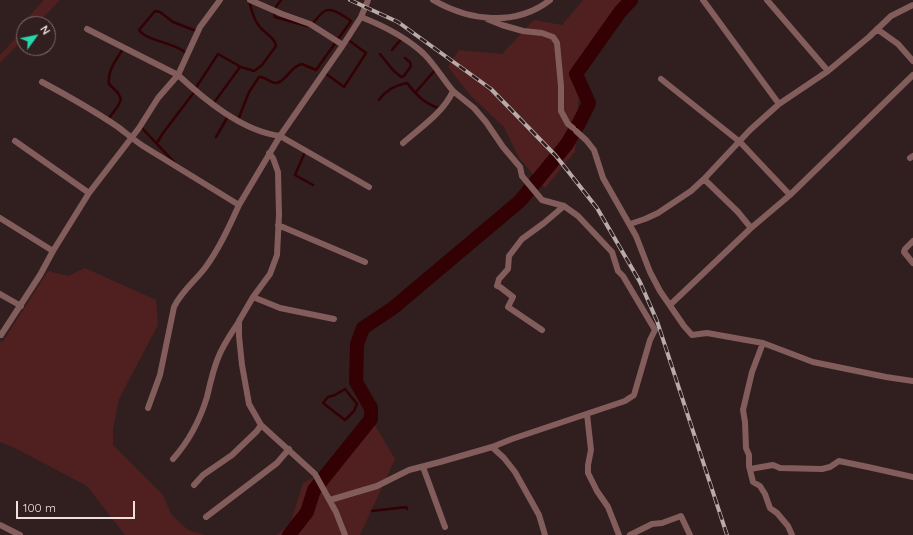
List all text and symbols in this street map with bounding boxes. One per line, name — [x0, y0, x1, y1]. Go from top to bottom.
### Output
north arrow — [16, 16, 56, 56]
text: N — [37, 23, 53, 37]
scale bar — [18, 493, 137, 519]
text: 100 m — [23, 500, 56, 515]

